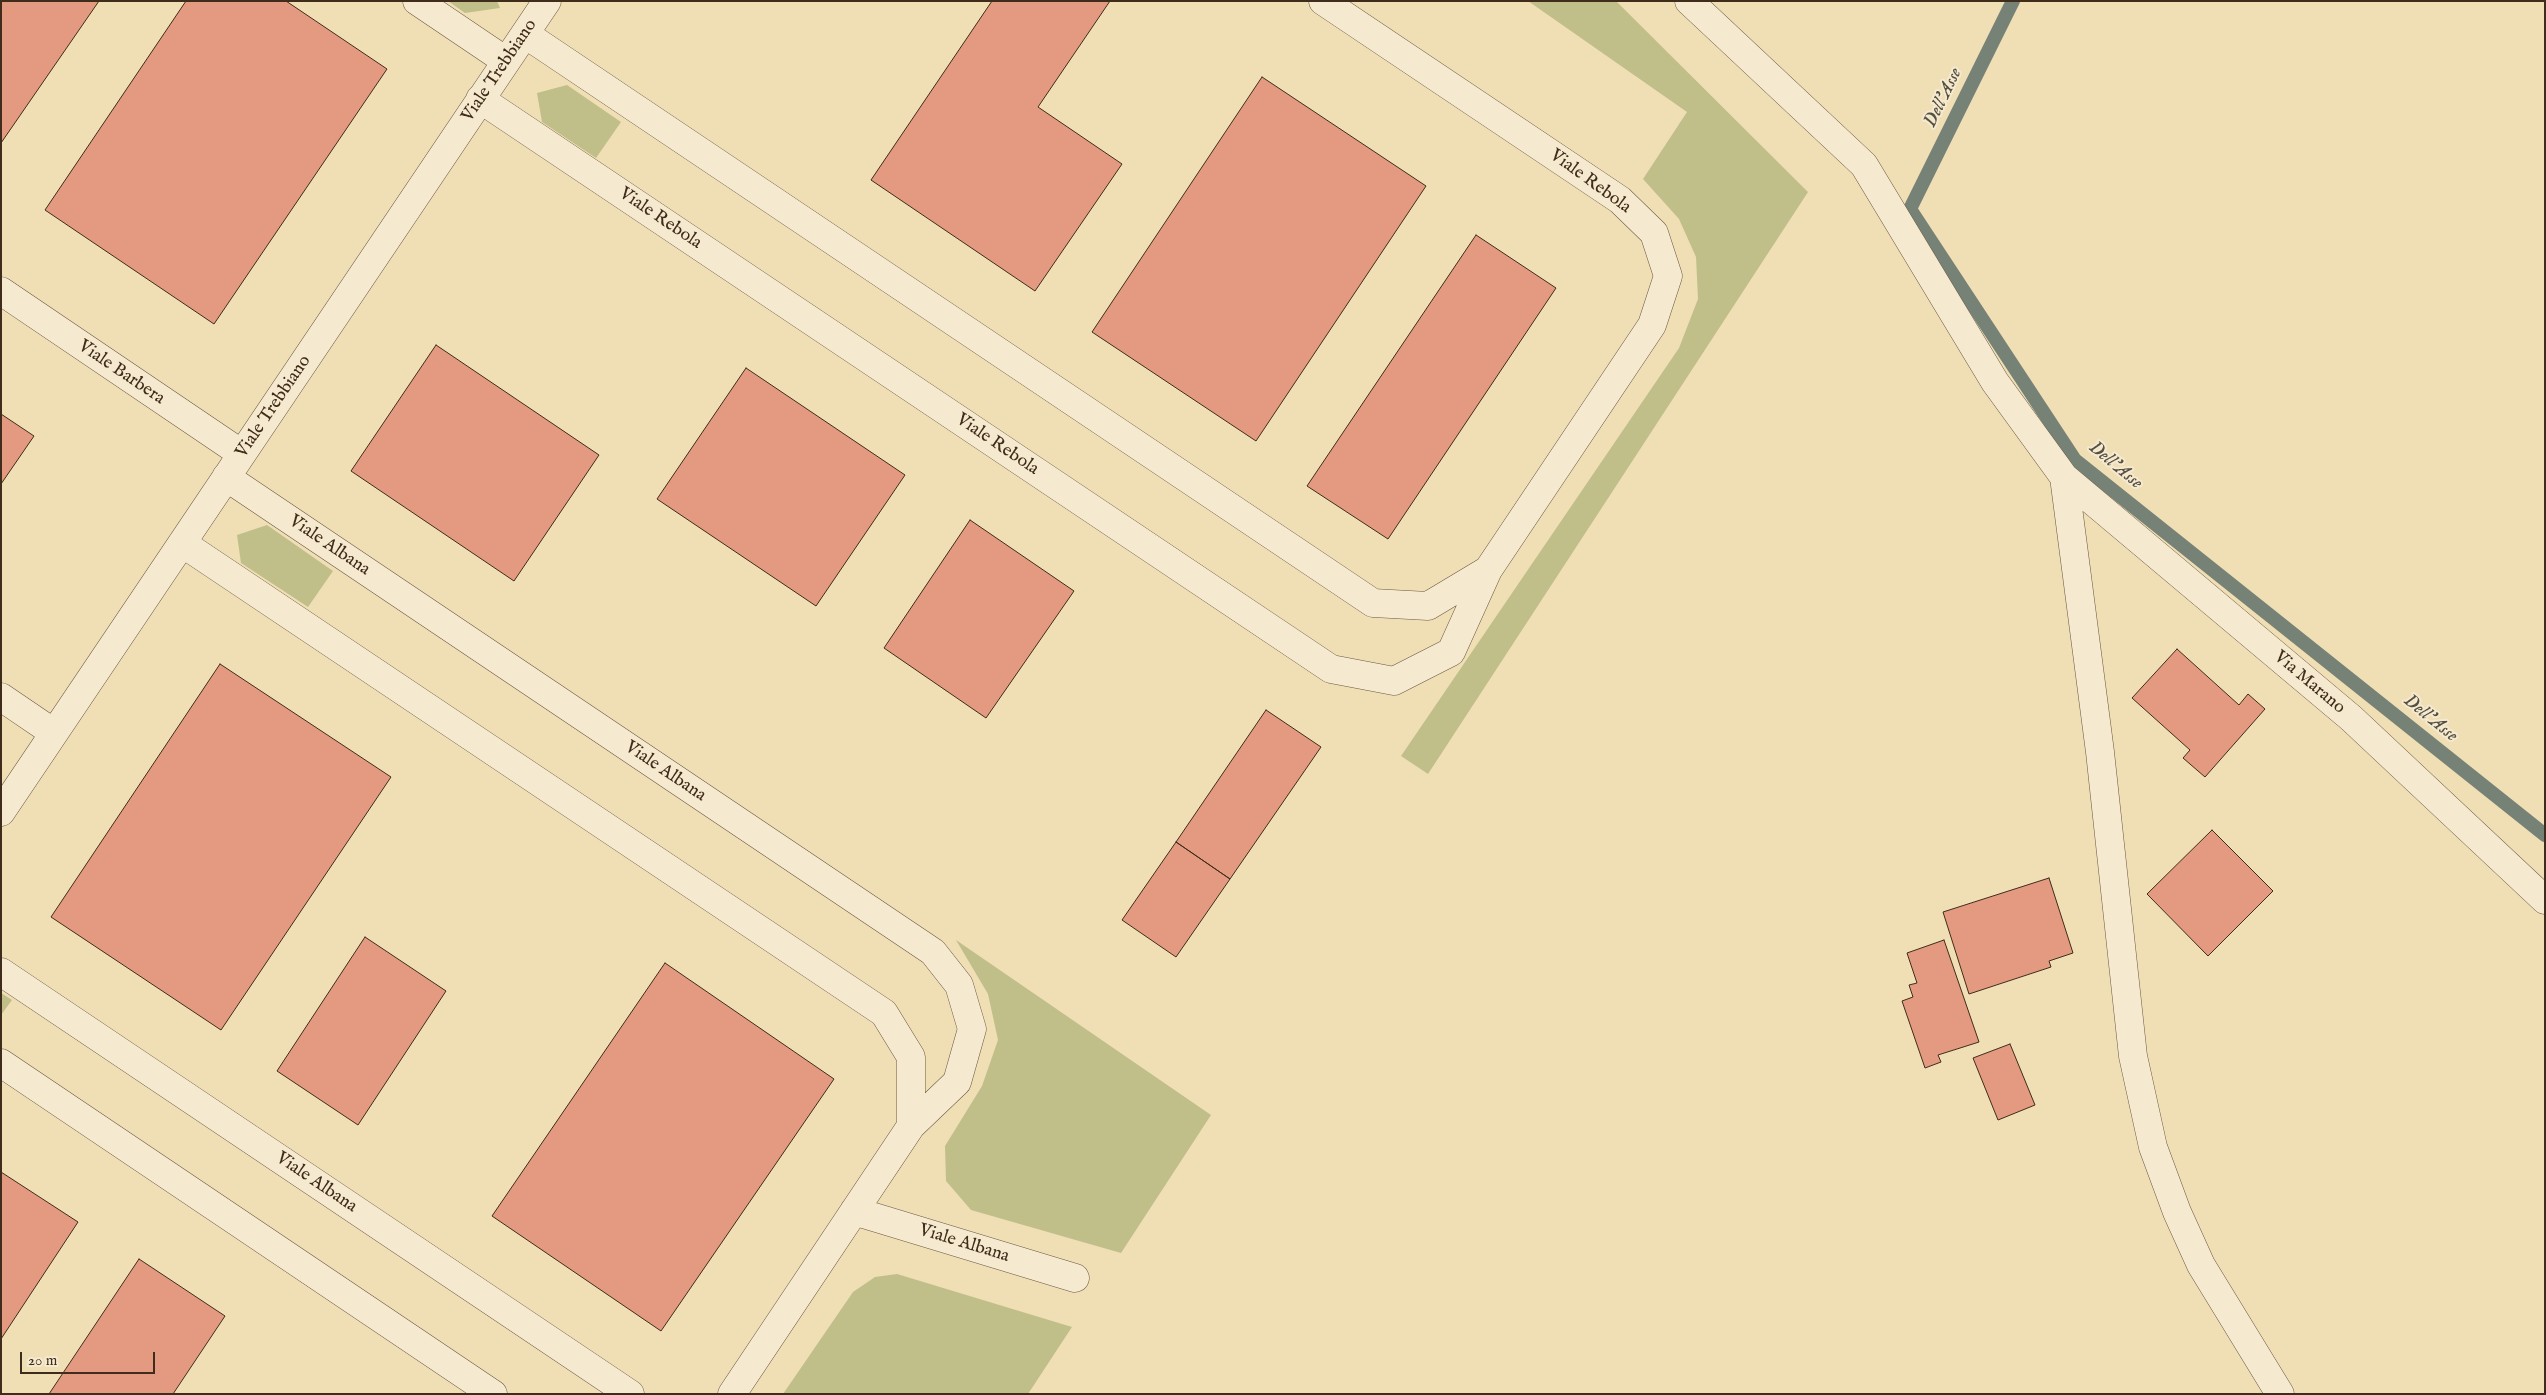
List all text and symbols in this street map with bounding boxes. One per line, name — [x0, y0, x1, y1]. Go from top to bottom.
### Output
street label: Viale Trebbiano — [458, 16, 542, 126]
water label: Dell'Asse — [1920, 65, 1968, 131]
street label: Viale Rebola — [1545, 145, 1635, 219]
street label: Viale Rebola — [614, 183, 706, 255]
street label: Viale Barbera — [74, 336, 168, 410]
street label: Viale Trebbiano — [232, 352, 316, 462]
street label: Viale Rebola — [951, 409, 1043, 481]
water label: Dell'Asse — [2083, 437, 2147, 495]
street label: Viale Albana — [284, 511, 374, 581]
street label: Via Marano — [2269, 647, 2349, 719]
water label: Dell'Asse — [2398, 690, 2462, 748]
street label: Viale Albana — [620, 737, 710, 807]
street label: Viale Albana — [271, 1148, 361, 1218]
street label: Viale Albana — [916, 1220, 1012, 1268]
scale bar — [22, 1342, 158, 1374]
text: 20 m — [28, 1351, 57, 1370]

